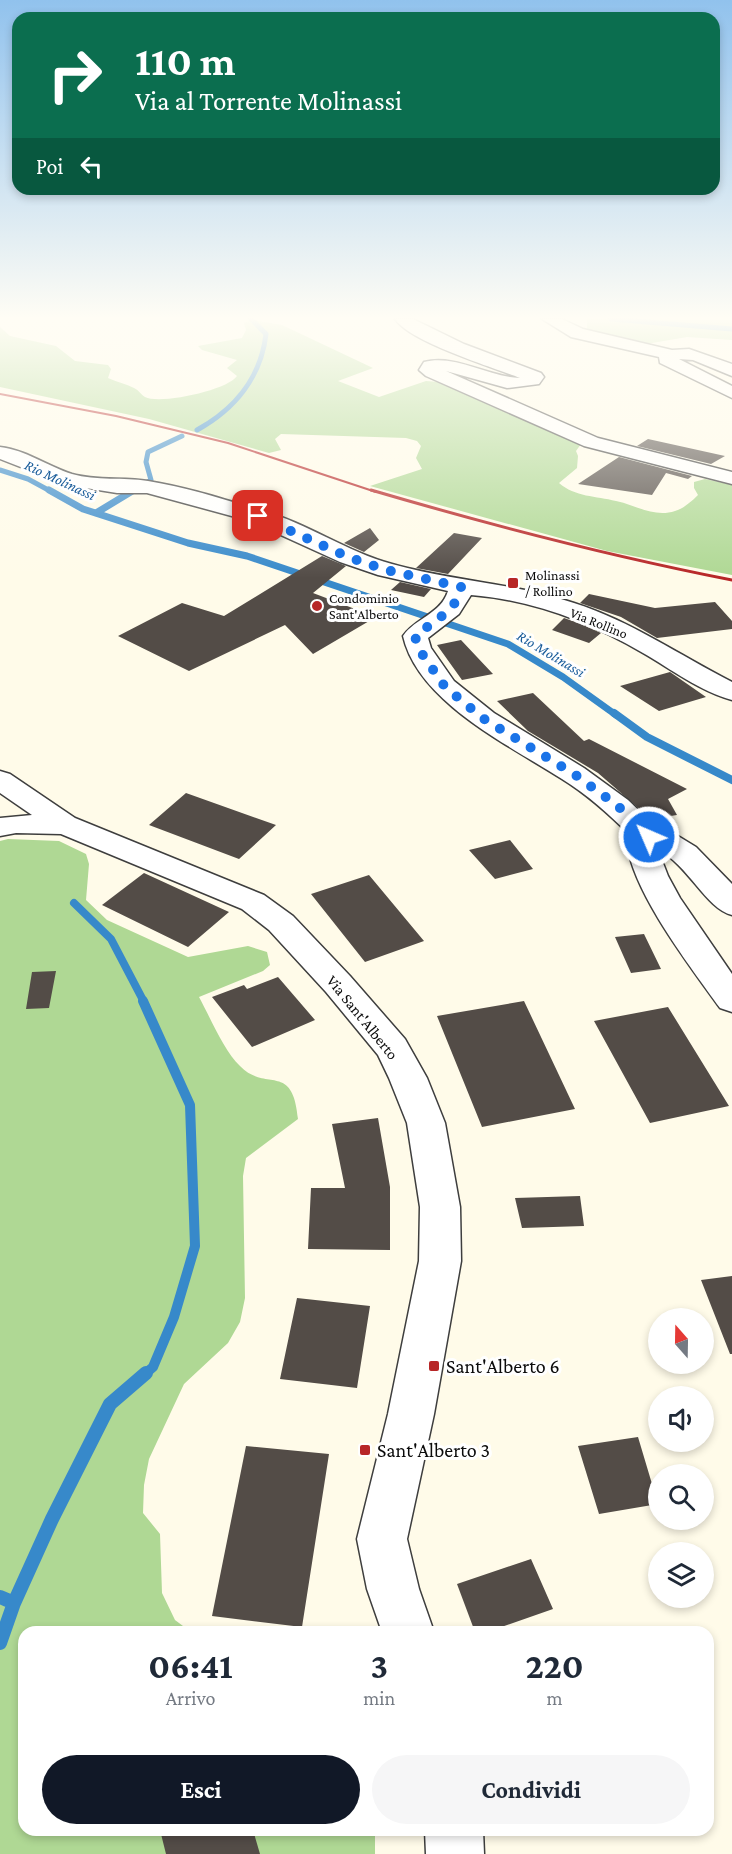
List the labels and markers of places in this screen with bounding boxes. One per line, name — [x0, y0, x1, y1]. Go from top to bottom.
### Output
pin — [232, 490, 283, 541]
place label: Molinassi / Rollino — [525, 567, 580, 599]
marker: Molinassi / Rollino — [506, 576, 520, 590]
place label: Condominio Sant'Alberto — [329, 590, 399, 622]
marker: Condominio Sant'Alberto — [310, 599, 324, 613]
place label: Sant'Alberto 6 — [446, 1355, 560, 1377]
marker: Sant'Alberto 6 — [427, 1359, 441, 1373]
place label: Sant'Alberto 3 — [377, 1439, 490, 1461]
marker: Sant'Alberto 3 — [358, 1443, 372, 1457]

